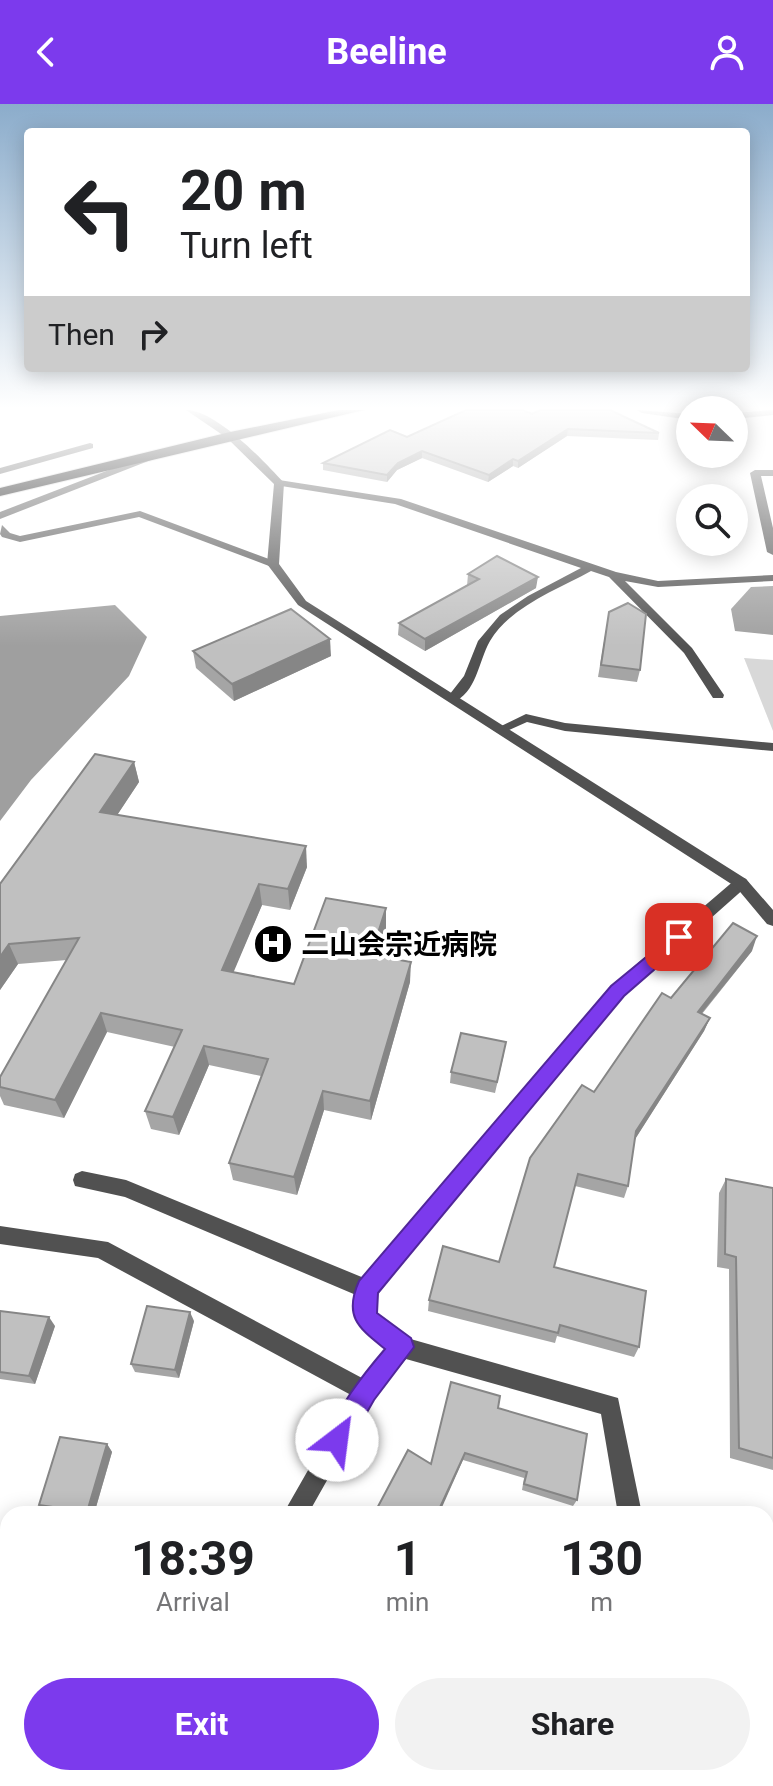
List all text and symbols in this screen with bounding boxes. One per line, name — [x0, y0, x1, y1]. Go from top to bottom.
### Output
icon: back — [24, 30, 68, 74]
icon: person — [705, 30, 749, 74]
text: Beeline — [326, 31, 447, 73]
text: 20 m — [180, 158, 307, 224]
icon: left — [48, 160, 152, 264]
text: Turn left — [180, 225, 313, 267]
icon: right — [131, 312, 175, 356]
text: Then — [48, 317, 115, 352]
north arrow — [676, 396, 748, 468]
map controls — [676, 396, 748, 556]
button: search — [676, 484, 748, 556]
pin — [645, 903, 713, 971]
icon: arrive — [657, 915, 701, 959]
hospital icon: 二山会宗近病院 — [252, 923, 294, 965]
place label: 二山会宗近病院 — [301, 928, 497, 961]
position arrow — [295, 1398, 379, 1482]
text: 18:39 — [131, 1530, 255, 1587]
text: 1 — [394, 1530, 421, 1587]
text: 130 — [560, 1530, 643, 1587]
text: Arrival — [156, 1587, 230, 1617]
text: min — [386, 1587, 429, 1617]
text: m — [590, 1587, 613, 1617]
button: Exit — [24, 1678, 379, 1770]
button: Share — [395, 1678, 750, 1770]

